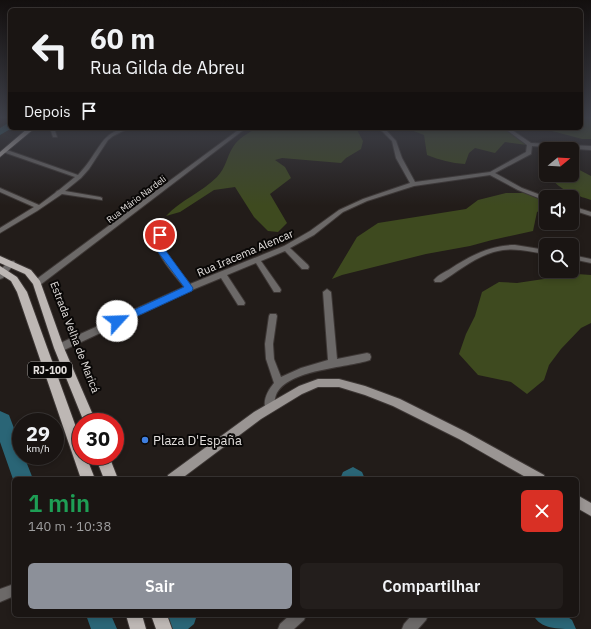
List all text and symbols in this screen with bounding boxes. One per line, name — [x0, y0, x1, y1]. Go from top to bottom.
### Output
text: 60 m — [90, 20, 155, 57]
icon: left — [24, 24, 76, 76]
text: Rua Gilda de Abreu — [90, 56, 245, 79]
icon: arrive — [78, 100, 100, 122]
text: Depois — [24, 102, 70, 121]
north arrow — [539, 142, 579, 182]
map controls — [539, 142, 579, 278]
street label: Rua Mário Nardeli — [104, 173, 168, 225]
button: sound — [539, 190, 579, 230]
pin — [143, 218, 177, 252]
icon: arrive — [149, 224, 171, 246]
street label: Rua Iracema Alencar — [195, 226, 295, 280]
button: search — [539, 238, 579, 278]
street label: Estrada Velha de Maricá — [47, 279, 103, 395]
position arrow — [96, 300, 138, 342]
road number: RJ-100 — [28, 362, 72, 378]
speed limit sign: 30 — [72, 413, 124, 465]
text: 29 — [26, 420, 50, 447]
place label: Plaza D'España — [153, 432, 242, 449]
marker: Plaza D'España — [140, 435, 150, 445]
text: km/h — [26, 442, 50, 455]
text: 1 min — [28, 487, 90, 519]
button: close — [521, 490, 563, 532]
text: 140 m · 10:38 — [28, 518, 111, 535]
button: Sair — [28, 563, 292, 609]
button: Compartilhar — [300, 563, 563, 609]

